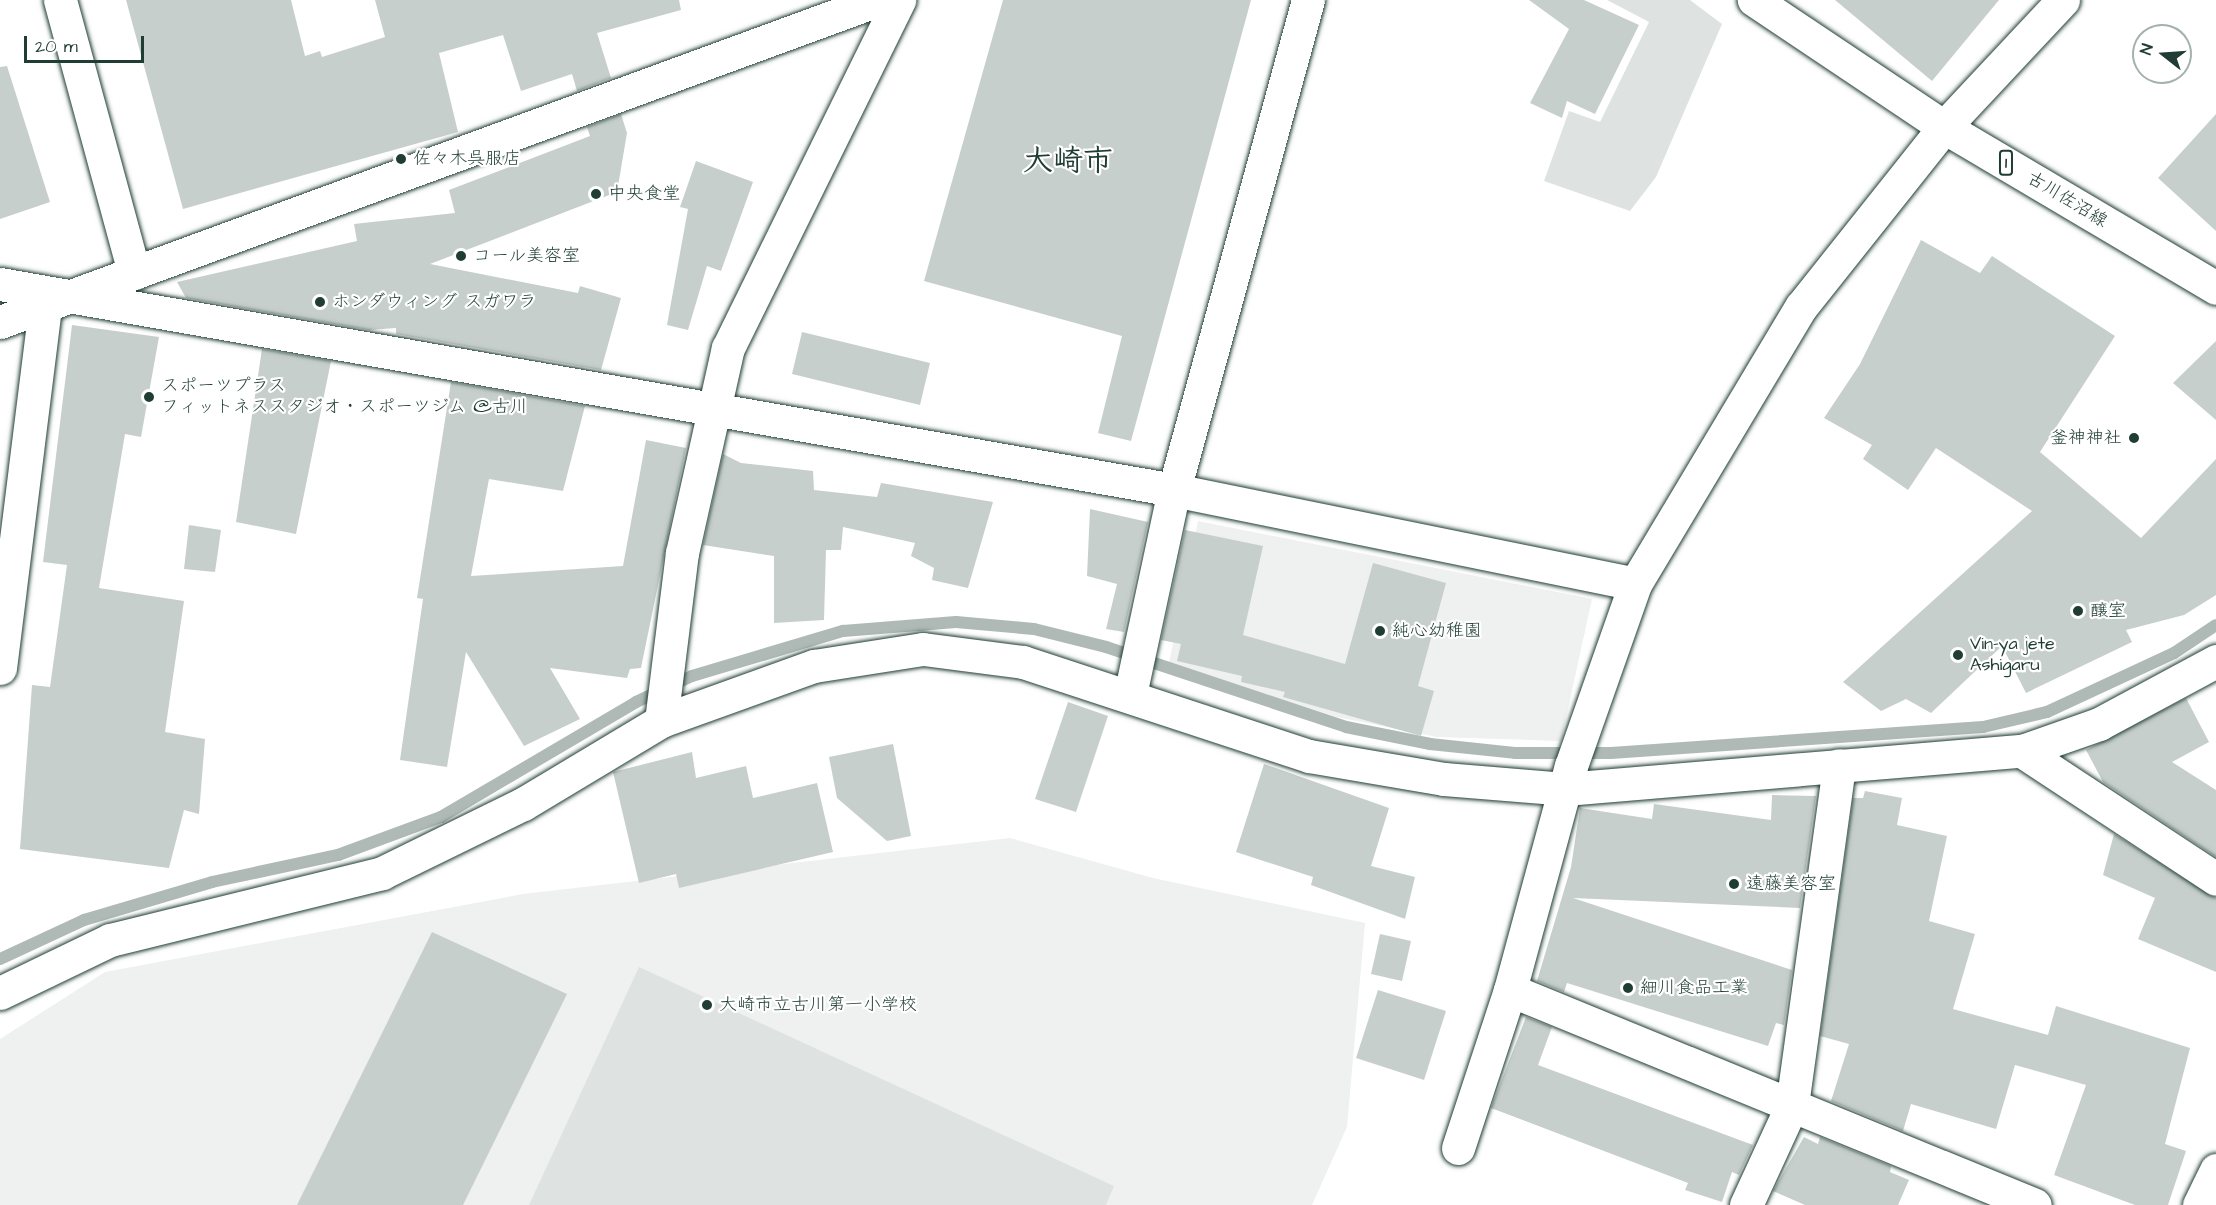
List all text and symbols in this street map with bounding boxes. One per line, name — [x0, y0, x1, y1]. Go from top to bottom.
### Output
scale bar — [27, 24, 147, 62]
north arrow — [2132, 24, 2192, 84]
text: 20 m — [35, 34, 78, 59]
text: N — [2135, 41, 2159, 57]
district label: 大崎市 — [1023, 143, 1113, 179]
place label: 佐々木呉服店 — [413, 148, 521, 170]
road number: 1 — [1998, 150, 2014, 176]
marker: 佐々木呉服店 — [394, 152, 408, 166]
street label: 古川佐沼線 — [2023, 168, 2111, 232]
place label: 中央食堂 — [608, 183, 680, 205]
marker: 中央食堂 — [589, 187, 603, 201]
place label: コール美容室 — [473, 245, 581, 267]
marker: コール美容室 — [454, 249, 468, 263]
place label: ホンダウィング スガワラ — [332, 291, 537, 313]
marker: ホンダウィング スガワラ — [313, 295, 327, 309]
place label: スポーツプラス フィットネススタジオ・スポーツジム @古川 — [161, 376, 529, 418]
marker: スポーツプラス フィットネススタジオ・スポーツジム @古川 — [142, 390, 156, 404]
place label: 釜神神社 — [2050, 427, 2122, 449]
marker: 釜神神社 — [2127, 431, 2141, 445]
place label: 醸室 — [2090, 600, 2126, 622]
marker: 醸室 — [2071, 604, 2085, 618]
place label: 純心幼稚園 — [1392, 620, 1482, 642]
marker: 純心幼稚園 — [1373, 624, 1387, 638]
place label: Vin-ya jete Ashigaru — [1970, 634, 2055, 676]
marker: Vin-ya jete Ashigaru — [1951, 648, 1965, 662]
place label: 遠藤美容室 — [1746, 873, 1836, 895]
marker: 遠藤美容室 — [1727, 877, 1741, 891]
place label: 細川食品工業 — [1640, 977, 1748, 999]
marker: 細川食品工業 — [1621, 981, 1635, 995]
place label: 大崎市立古川第一小学校 — [719, 994, 917, 1016]
marker: 大崎市立古川第一小学校 — [700, 998, 714, 1012]

